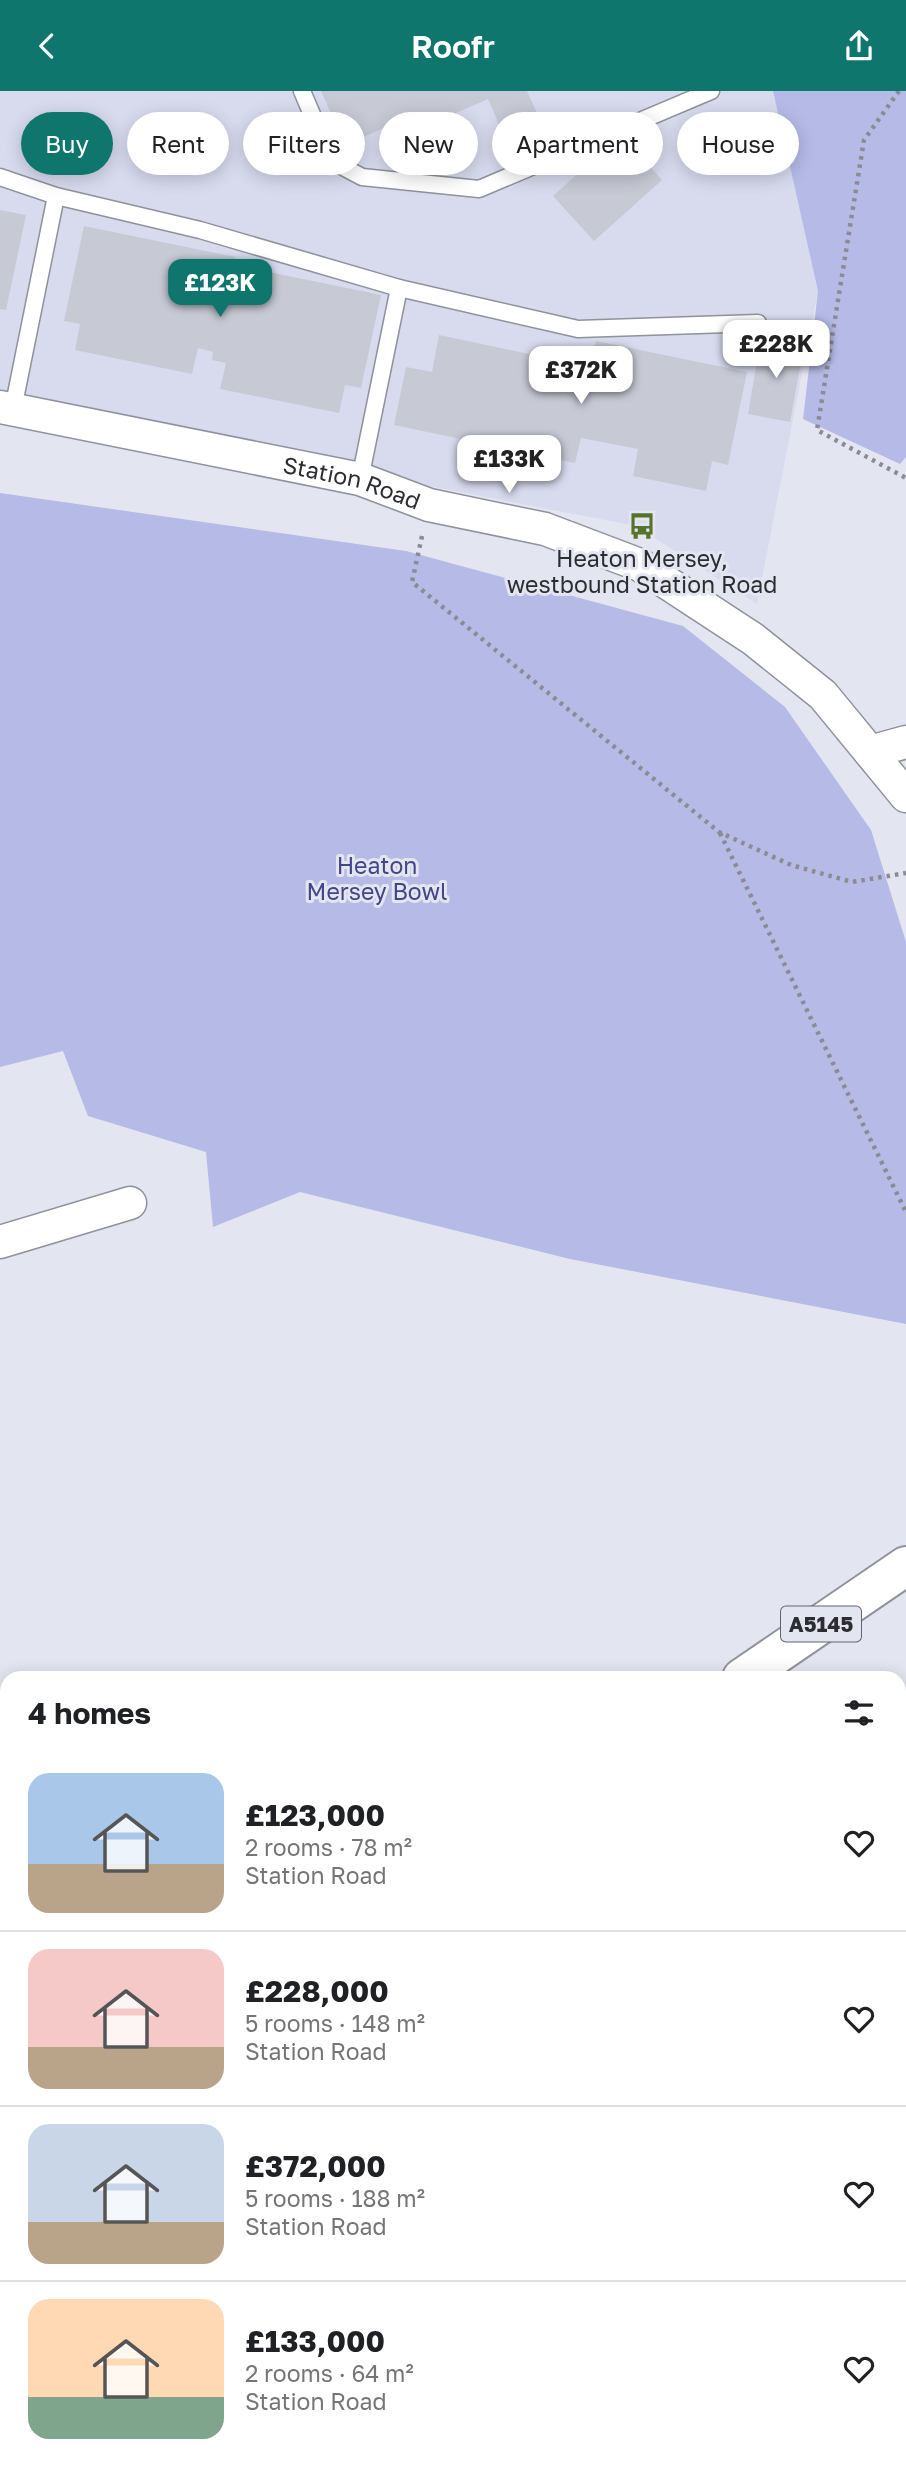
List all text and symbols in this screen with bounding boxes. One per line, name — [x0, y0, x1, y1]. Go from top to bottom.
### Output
icon: back — [28, 27, 66, 65]
text: Roofr — [411, 27, 495, 65]
icon: share — [840, 27, 878, 65]
chip: Buy — [21, 112, 113, 175]
chip: Rent — [127, 112, 229, 175]
chip: Filters — [243, 112, 365, 175]
chip: New — [379, 112, 478, 175]
chip: Apartment — [492, 112, 663, 175]
chip: House — [677, 112, 799, 175]
pin: £123K — [171, 259, 269, 319]
text: £123K — [184, 268, 256, 296]
pin: £228K — [727, 321, 825, 380]
text: £228K — [739, 329, 813, 357]
pin: £372K — [532, 347, 630, 406]
text: £372K — [545, 355, 617, 383]
pin: £133K — [460, 435, 558, 495]
text: £133K — [473, 444, 545, 472]
street label: Station Road — [281, 450, 425, 515]
bus stop icon: Heaton Mersey, westbound Station Road — [627, 511, 657, 541]
place label: Heaton Mersey, westbound Station Road — [507, 544, 777, 598]
park label: Heaton Mersey Bowl — [307, 851, 447, 905]
road number: A5145 — [781, 1607, 861, 1641]
icon: filters — [840, 1694, 878, 1732]
text: 4 homes — [28, 1695, 151, 1731]
text: £123,000 — [245, 1797, 385, 1833]
icon: home — [84, 1801, 168, 1885]
icon: heart — [840, 1824, 878, 1862]
text: 2 rooms · 78 m² — [245, 1833, 412, 1861]
text: Station Road — [245, 1861, 387, 1889]
text: £228,000 — [245, 1973, 389, 2009]
icon: home — [84, 1977, 168, 2061]
icon: heart — [840, 2000, 878, 2038]
text: 5 rooms · 148 m² — [245, 2009, 425, 2037]
text: Station Road — [245, 2037, 387, 2065]
text: £372,000 — [245, 2148, 386, 2184]
icon: home — [84, 2152, 168, 2236]
icon: heart — [840, 2175, 878, 2213]
text: 5 rooms · 188 m² — [245, 2184, 425, 2212]
text: Station Road — [245, 2212, 387, 2240]
text: £133,000 — [245, 2323, 385, 2359]
icon: home — [84, 2327, 168, 2411]
icon: heart — [840, 2350, 878, 2388]
text: 2 rooms · 64 m² — [245, 2359, 414, 2387]
text: Station Road — [245, 2387, 387, 2415]

